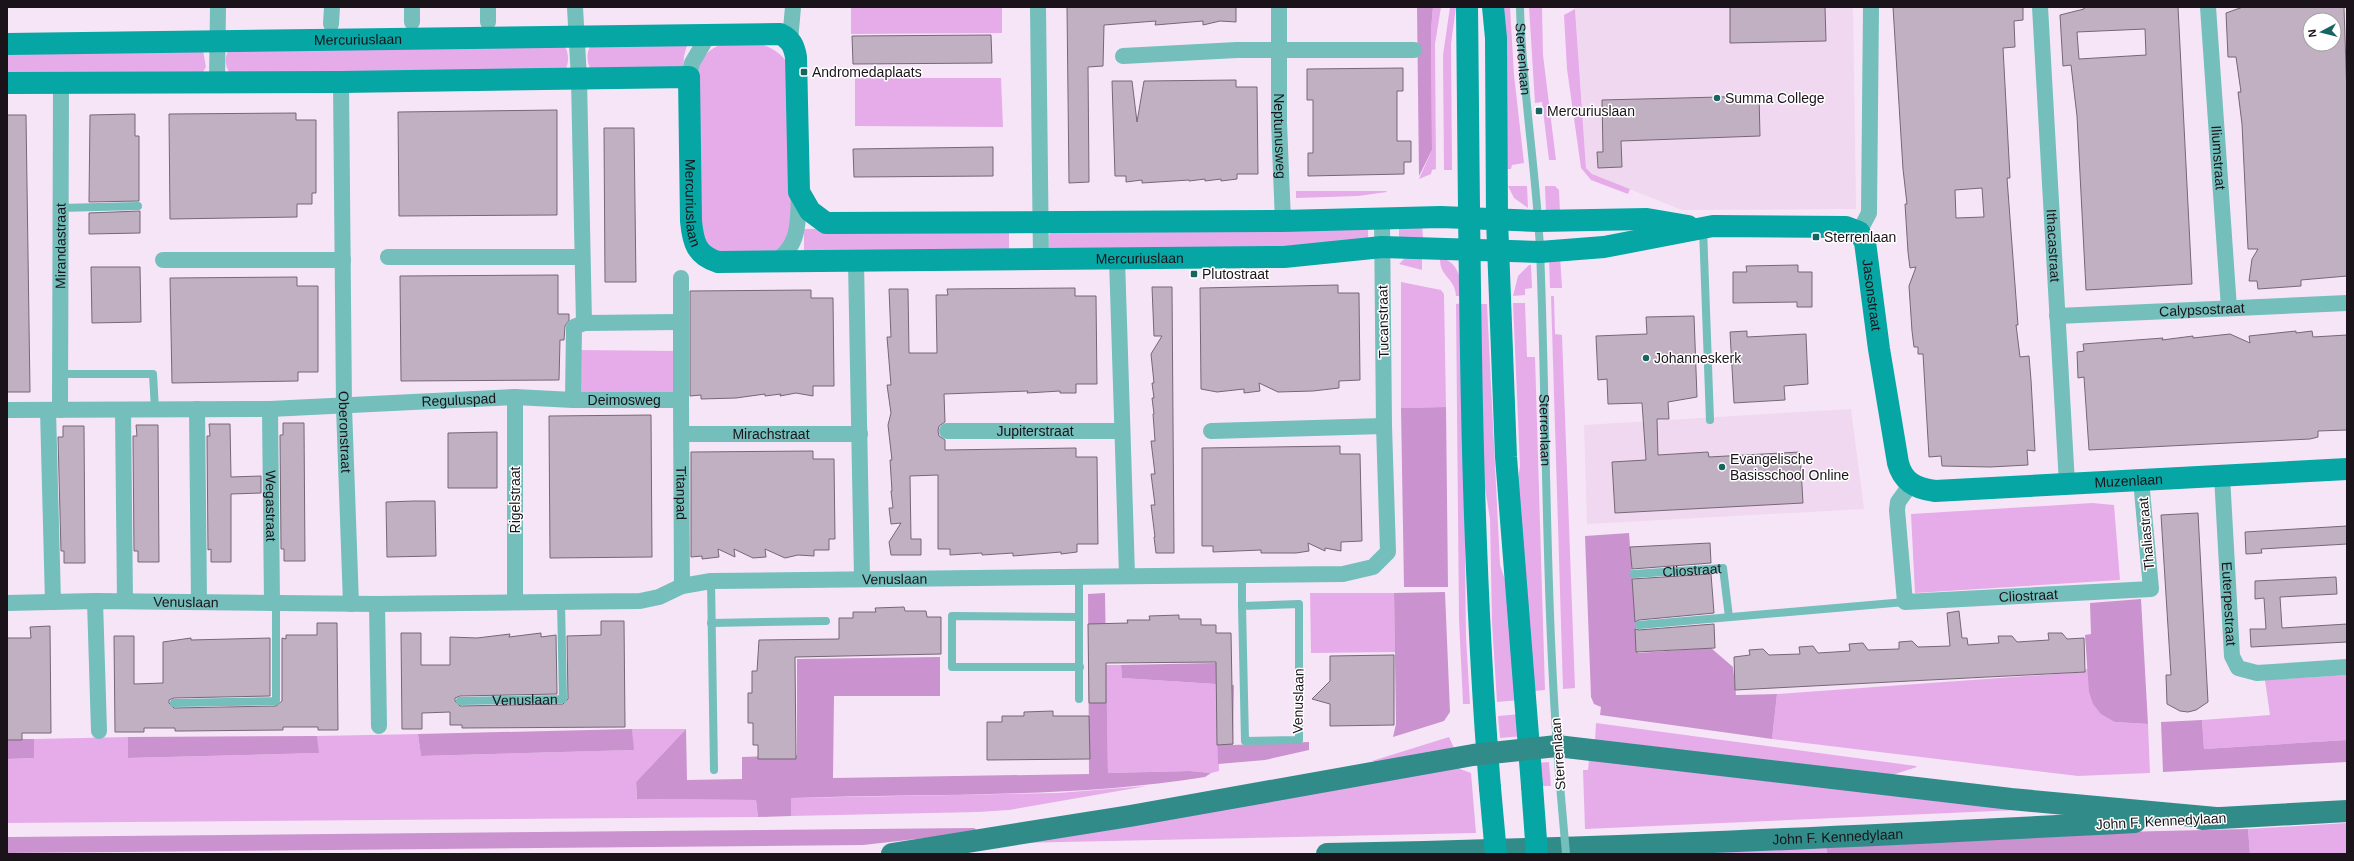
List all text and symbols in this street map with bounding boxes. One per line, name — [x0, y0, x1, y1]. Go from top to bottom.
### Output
north arrow — [2302, 12, 2342, 52]
street label: Sterrenlaan — [1513, 22, 1534, 96]
text: N — [2306, 28, 2319, 38]
street label: Mercuriuslaan — [314, 31, 402, 48]
place label: Andromedaplaats — [812, 64, 922, 80]
marker: Andromedaplaats — [799, 67, 809, 77]
place label: Summa College — [1725, 90, 1825, 106]
street label: Neptunusweg — [1271, 93, 1289, 179]
marker: Summa College — [1712, 93, 1722, 103]
place label: Mercuriuslaan — [1547, 103, 1635, 119]
marker: Mercuriuslaan — [1534, 106, 1544, 116]
street label: Iliumstraat — [2208, 125, 2229, 191]
street label: Mercuriuslaan — [682, 159, 704, 249]
street label: Mirandastraat — [52, 203, 69, 289]
street label: Ithacastraat — [2043, 209, 2064, 283]
place label: Sterrenlaan — [1824, 229, 1896, 245]
marker: Sterrenlaan — [1811, 232, 1821, 242]
street label: Mercuriuslaan — [1096, 250, 1184, 267]
street label: Jasonstraat — [1859, 258, 1885, 332]
place label: Plutostraat — [1202, 266, 1269, 282]
marker: Plutostraat — [1189, 269, 1199, 279]
street label: Tucanstraat — [1374, 285, 1392, 359]
street label: Calypsostraat — [2159, 300, 2245, 319]
place label: Johanneskerk — [1654, 350, 1742, 366]
marker: Johanneskerk — [1641, 353, 1651, 363]
street label: Reguluspad — [421, 390, 497, 410]
street label: Oberonstraat — [336, 391, 354, 473]
street label: Deimosweg — [588, 392, 661, 408]
street label: Sterrenlaan — [1536, 394, 1554, 466]
street label: Jupiterstraat — [996, 423, 1074, 439]
street label: Mirachstraat — [732, 426, 810, 442]
place label: Evangelische Basisschool Online — [1730, 451, 1849, 483]
marker: Evangelische Basisschool Online — [1717, 462, 1727, 472]
street label: Rigelstraat — [507, 466, 523, 533]
street label: Titanpad — [673, 466, 690, 520]
street label: Wegastraat — [263, 470, 279, 542]
street label: Muzenlaan — [2094, 471, 2163, 490]
street label: Thaliastraat — [2135, 497, 2157, 571]
street label: Cliostraat — [1662, 560, 1722, 580]
street label: Euterpestraat — [2219, 561, 2239, 646]
street label: Venuslaan — [862, 571, 927, 587]
street label: Cliostraat — [1998, 586, 2058, 605]
street label: Venuslaan — [153, 594, 219, 610]
street label: Venuslaan — [1289, 668, 1307, 734]
street label: Venuslaan — [492, 691, 558, 708]
street label: Sterrenlaan — [1547, 717, 1569, 791]
street label: John F. Kennedylaan — [2095, 810, 2227, 832]
street label: John F. Kennedylaan — [1772, 826, 1903, 848]

